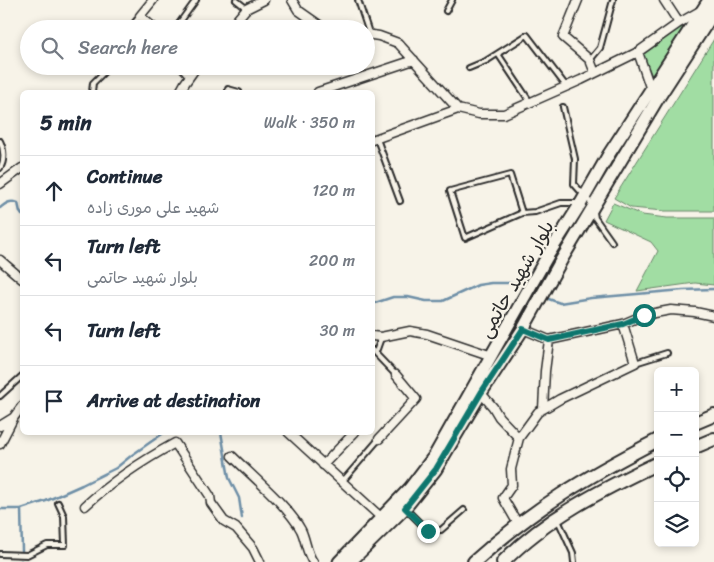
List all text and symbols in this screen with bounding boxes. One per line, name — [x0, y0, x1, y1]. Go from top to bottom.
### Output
search box — [20, 20, 375, 75]
text: Search here — [78, 31, 178, 64]
icon: search — [38, 34, 66, 62]
text: 5 min — [40, 104, 92, 142]
text: Walk · 350 m — [264, 108, 355, 137]
text: Continue — [87, 160, 163, 193]
text: 120 m — [312, 176, 355, 205]
icon: ahead — [40, 177, 68, 205]
text: شهید علی موری زاده — [87, 193, 219, 222]
street label: بلوار شهید حاتمی — [469, 214, 563, 344]
text: Turn left — [87, 230, 160, 263]
text: 200 m — [309, 246, 355, 275]
icon: left — [40, 247, 68, 275]
text: بلوار شهید حاتمی — [87, 263, 198, 292]
route start — [633, 304, 656, 327]
text: Turn left — [87, 314, 160, 347]
text: 30 m — [320, 316, 355, 345]
icon: left — [40, 317, 68, 345]
map controls — [654, 367, 699, 547]
button: + — [654, 367, 699, 412]
text: Arrive at destination — [87, 384, 260, 417]
icon: arrive — [40, 387, 68, 415]
button: − — [654, 412, 699, 457]
button: locate — [654, 457, 699, 502]
button: layers — [654, 502, 699, 547]
route end — [417, 520, 440, 543]

